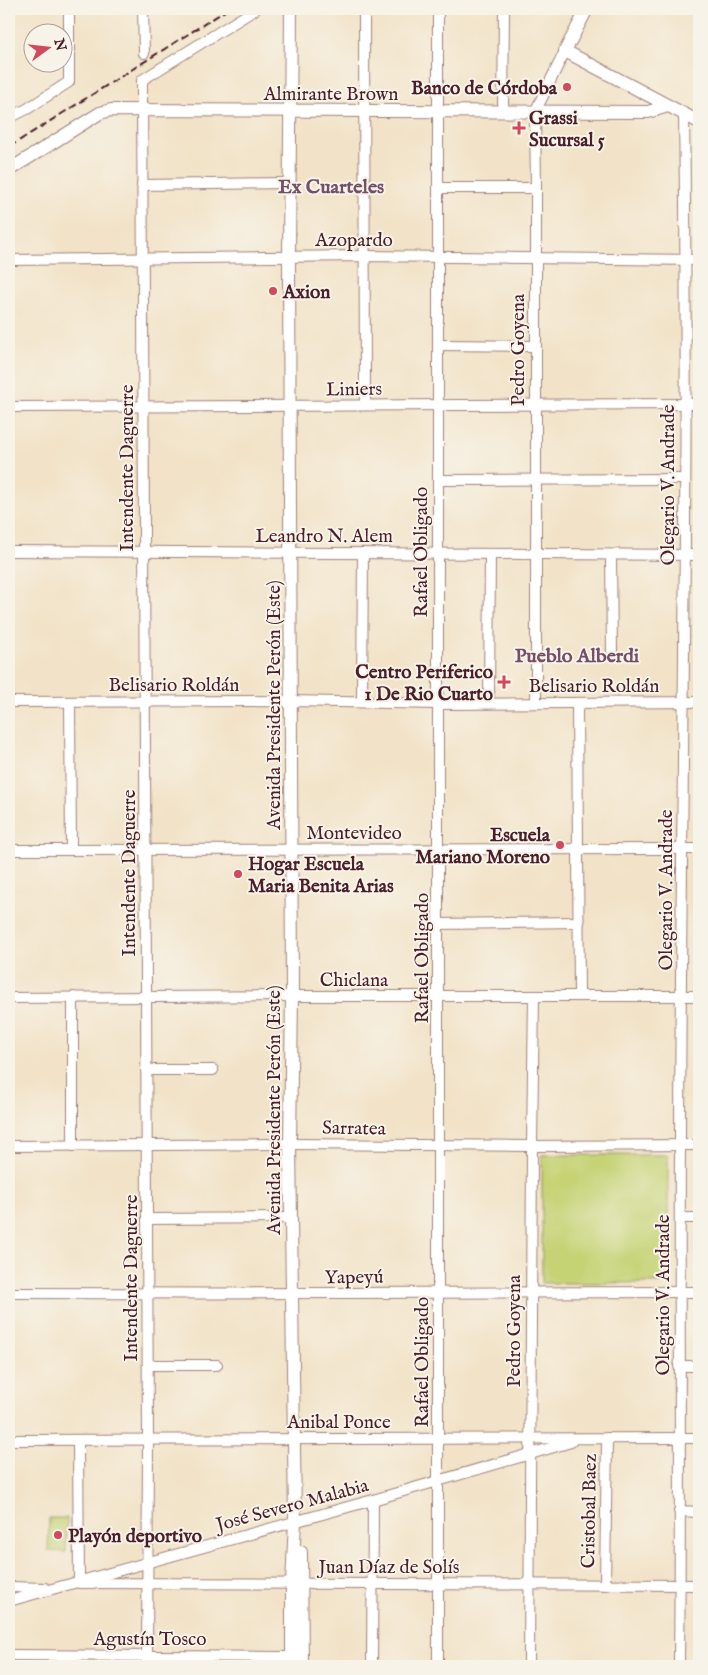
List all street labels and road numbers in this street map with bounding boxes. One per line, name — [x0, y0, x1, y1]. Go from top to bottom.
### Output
street label: Almirante Brown — [263, 83, 398, 107]
street label: Azopardo — [314, 229, 393, 253]
street label: Pedro Goyena — [507, 293, 531, 406]
street label: Liniers — [326, 378, 382, 402]
street label: Intendente Daguerre — [116, 384, 140, 551]
street label: Olegario V. Andrade — [657, 404, 681, 566]
street label: Rafael Obligado — [410, 487, 434, 617]
street label: Leandro N. Alem — [255, 525, 393, 549]
street label: Avenida Presidente Perón (Este) — [263, 580, 287, 831]
street label: Belisario Roldán — [109, 674, 239, 698]
street label: Belisario Roldán — [529, 675, 659, 699]
street label: Intendente Daguerre — [118, 789, 142, 956]
street label: Olegario V. Andrade — [655, 809, 679, 971]
street label: Montevideo — [306, 822, 402, 846]
street label: Rafael Obligado — [411, 893, 435, 1023]
street label: Chiclana — [320, 969, 389, 993]
street label: Avenida Presidente Perón (Este) — [263, 985, 287, 1236]
street label: Sarratea — [322, 1116, 387, 1142]
street label: Intendente Daguerre — [120, 1194, 144, 1361]
street label: Olegario V. Andrade — [652, 1214, 676, 1376]
street label: Yapeyú — [324, 1265, 384, 1291]
street label: Pedro Goyena — [503, 1274, 527, 1387]
street label: Rafael Obligado — [411, 1297, 435, 1427]
street label: Anibal Ponce — [286, 1411, 391, 1435]
street label: Cristobal Baez — [577, 1453, 603, 1569]
street label: José Severo Malabia — [212, 1474, 372, 1538]
street label: Juan Díaz de Solís — [317, 1556, 459, 1580]
street label: Agustín Tosco — [92, 1628, 207, 1652]

